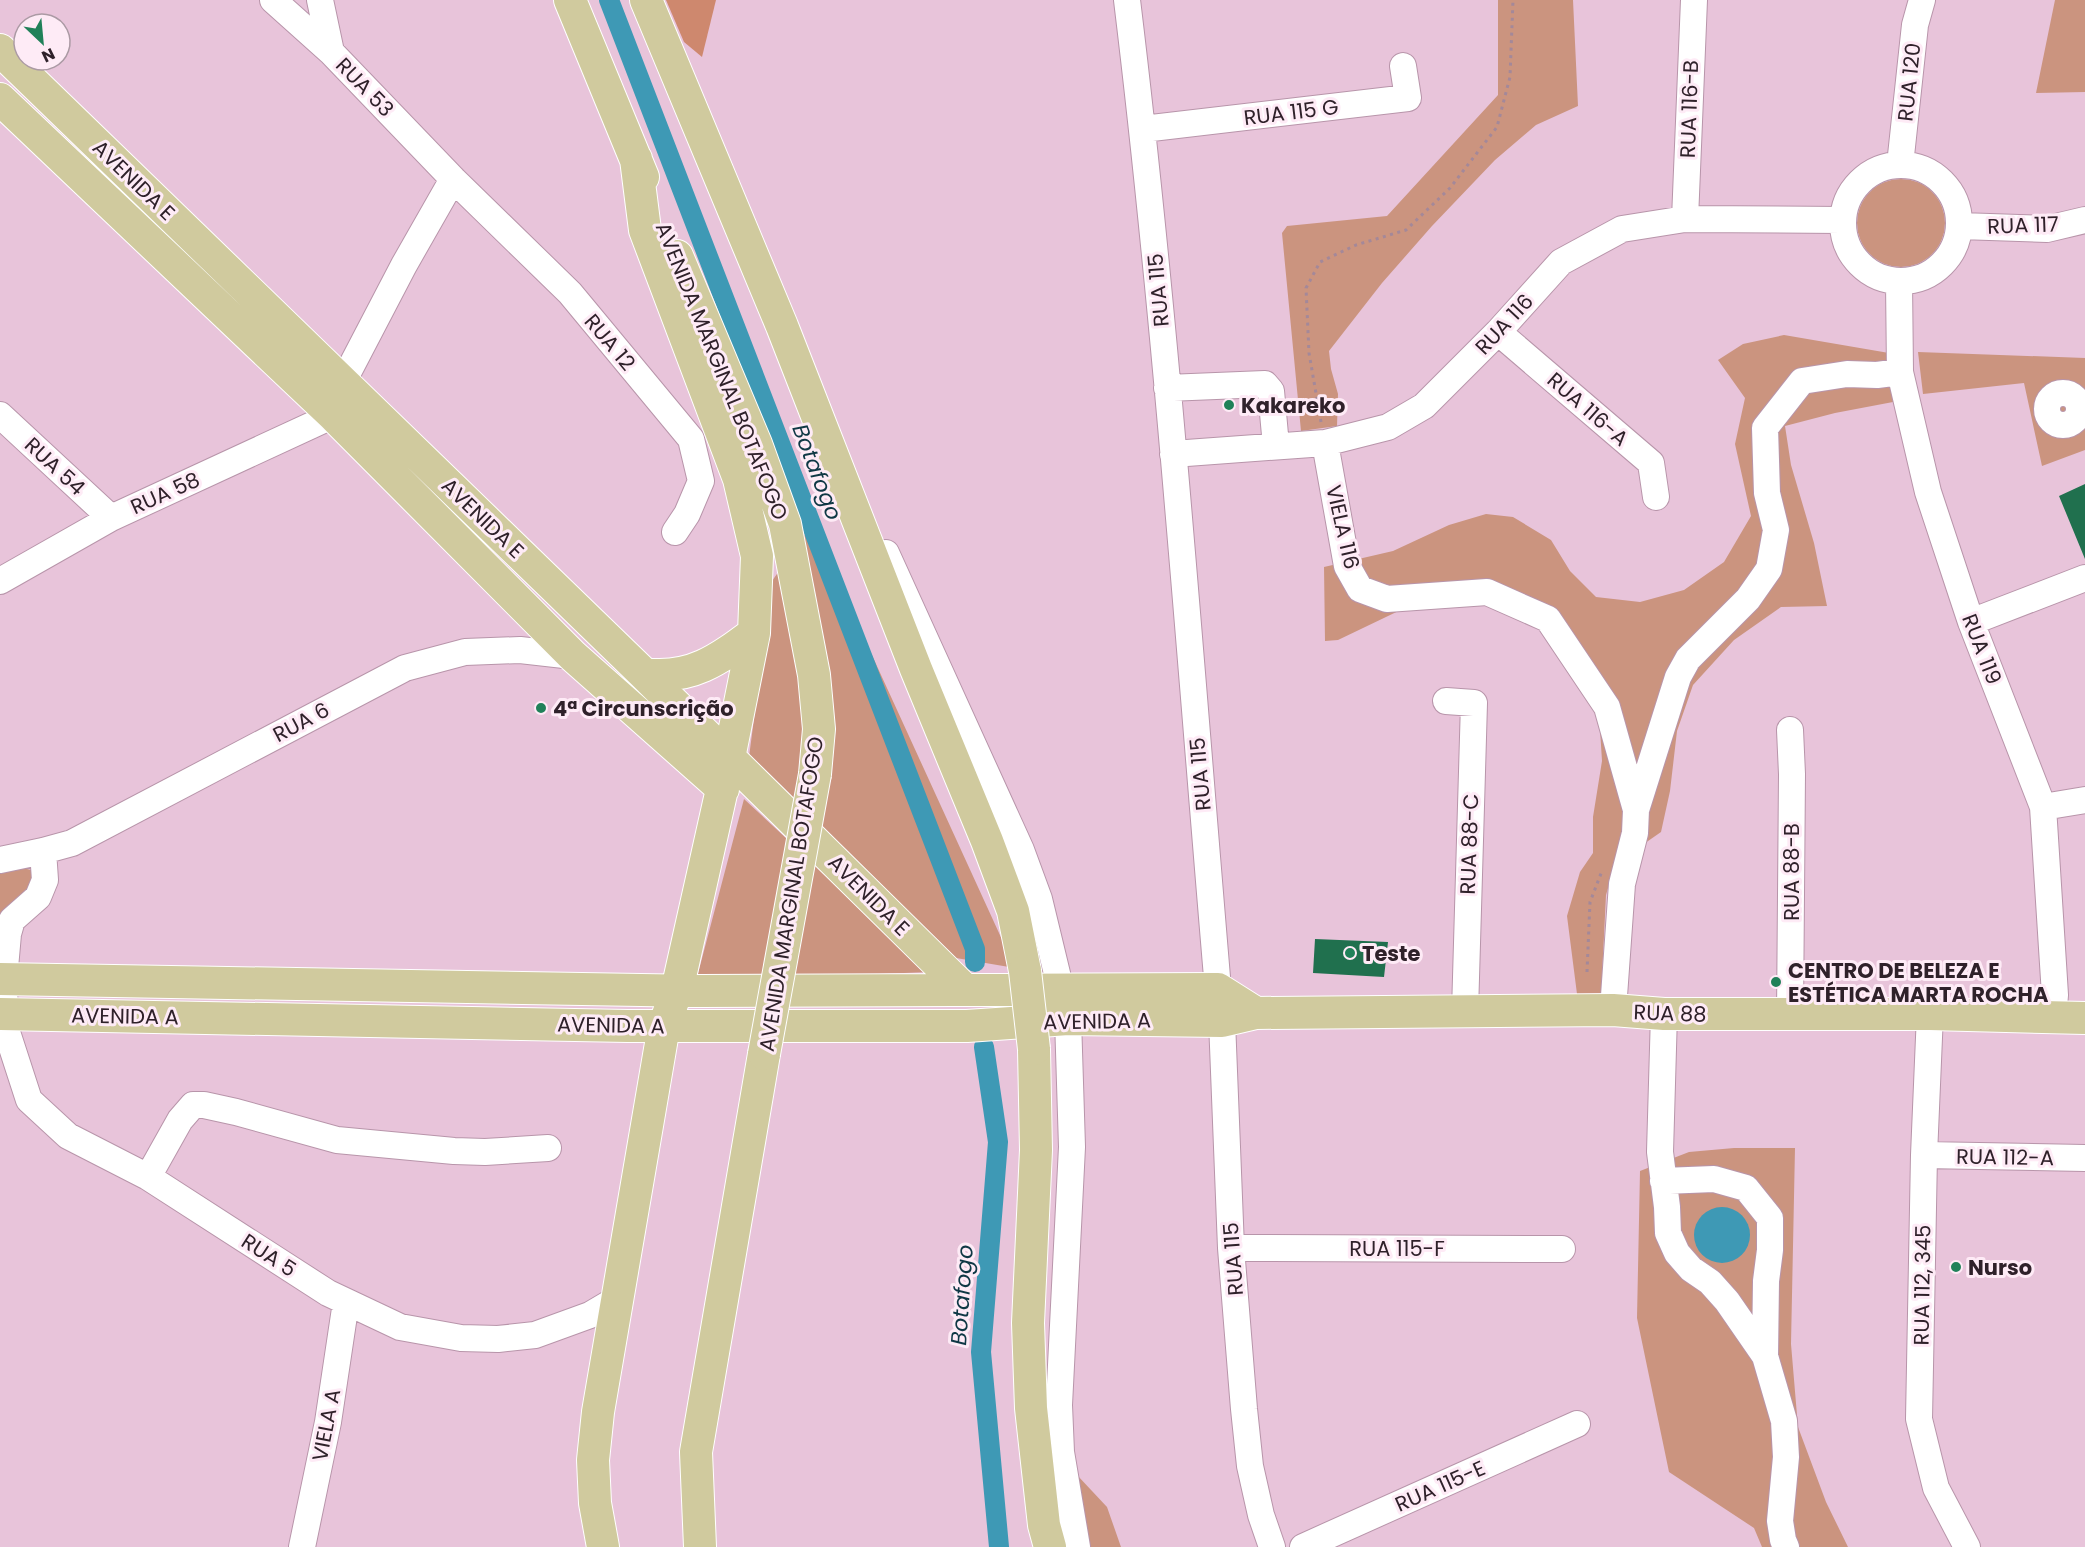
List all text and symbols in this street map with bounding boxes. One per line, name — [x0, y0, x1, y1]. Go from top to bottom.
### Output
north arrow — [12, 12, 72, 72]
street label: RUA 120 — [1890, 41, 1928, 123]
text: N — [38, 42, 59, 68]
street label: RUA 53 — [329, 51, 401, 123]
street label: RUA 116-B — [1673, 60, 1705, 158]
street label: RUA 115 G — [1242, 92, 1340, 132]
street label: AVENIDA E — [86, 133, 182, 227]
street label: RUA 117 — [1987, 209, 2059, 241]
street label: AVENIDA MARGINAL BOTAFOGO — [649, 218, 795, 524]
street label: RUA 115 — [1140, 252, 1176, 328]
street label: RUA 116 — [1468, 287, 1540, 361]
street label: RUA 12 — [578, 308, 642, 376]
street label: RUA 116-A — [1541, 366, 1635, 452]
place label: Kakareko — [1241, 391, 1345, 420]
marker: Kakareko — [1222, 398, 1236, 412]
water label: Botafogo — [784, 419, 850, 525]
street label: RUA 54 — [18, 430, 92, 502]
street label: RUA 58 — [126, 465, 204, 521]
street label: AVENIDA E — [435, 471, 531, 565]
street label: VIELA 116 — [1319, 482, 1367, 572]
street label: RUA 119 — [1955, 610, 2009, 688]
place label: 4ª Circunscrição — [553, 694, 734, 723]
street label: RUA 6 — [268, 695, 334, 749]
marker: 4ª Circunscrição — [534, 701, 548, 715]
street label: AVENIDA MARGINAL BOTAFOGO — [752, 734, 830, 1054]
street label: RUA 115 — [1182, 736, 1218, 812]
street label: RUA 88-C — [1453, 793, 1485, 895]
street label: RUA 88-B — [1777, 823, 1806, 921]
street label: AVENIDA E — [822, 848, 916, 942]
place label: Teste — [1362, 939, 1421, 968]
marker: Teste — [1343, 946, 1357, 960]
place label: CENTRO DE BELEZA E ESTÉTICA MARTA ROCHA — [1788, 956, 2049, 1009]
marker: CENTRO DE BELEZA E ESTÉTICA MARTA ROCHA — [1769, 975, 1783, 989]
street label: RUA 88 — [1633, 997, 1707, 1029]
street label: AVENIDA A — [71, 1001, 179, 1031]
street label: AVENIDA A — [1043, 1006, 1151, 1036]
street label: AVENIDA A — [557, 1010, 665, 1040]
street label: RUA 112-A — [1956, 1142, 2054, 1172]
street label: RUA 115 — [1216, 1221, 1250, 1297]
street label: RUA 112, 345 — [1906, 1224, 1938, 1346]
street label: RUA 5 — [236, 1227, 302, 1283]
street label: RUA 115-F — [1349, 1234, 1445, 1263]
water label: Botafogo — [943, 1244, 981, 1346]
place label: Nurso — [1968, 1253, 2032, 1282]
marker: Nurso — [1949, 1260, 1963, 1274]
street label: VIELA A — [305, 1386, 347, 1464]
street label: RUA 115-E — [1390, 1453, 1490, 1519]

